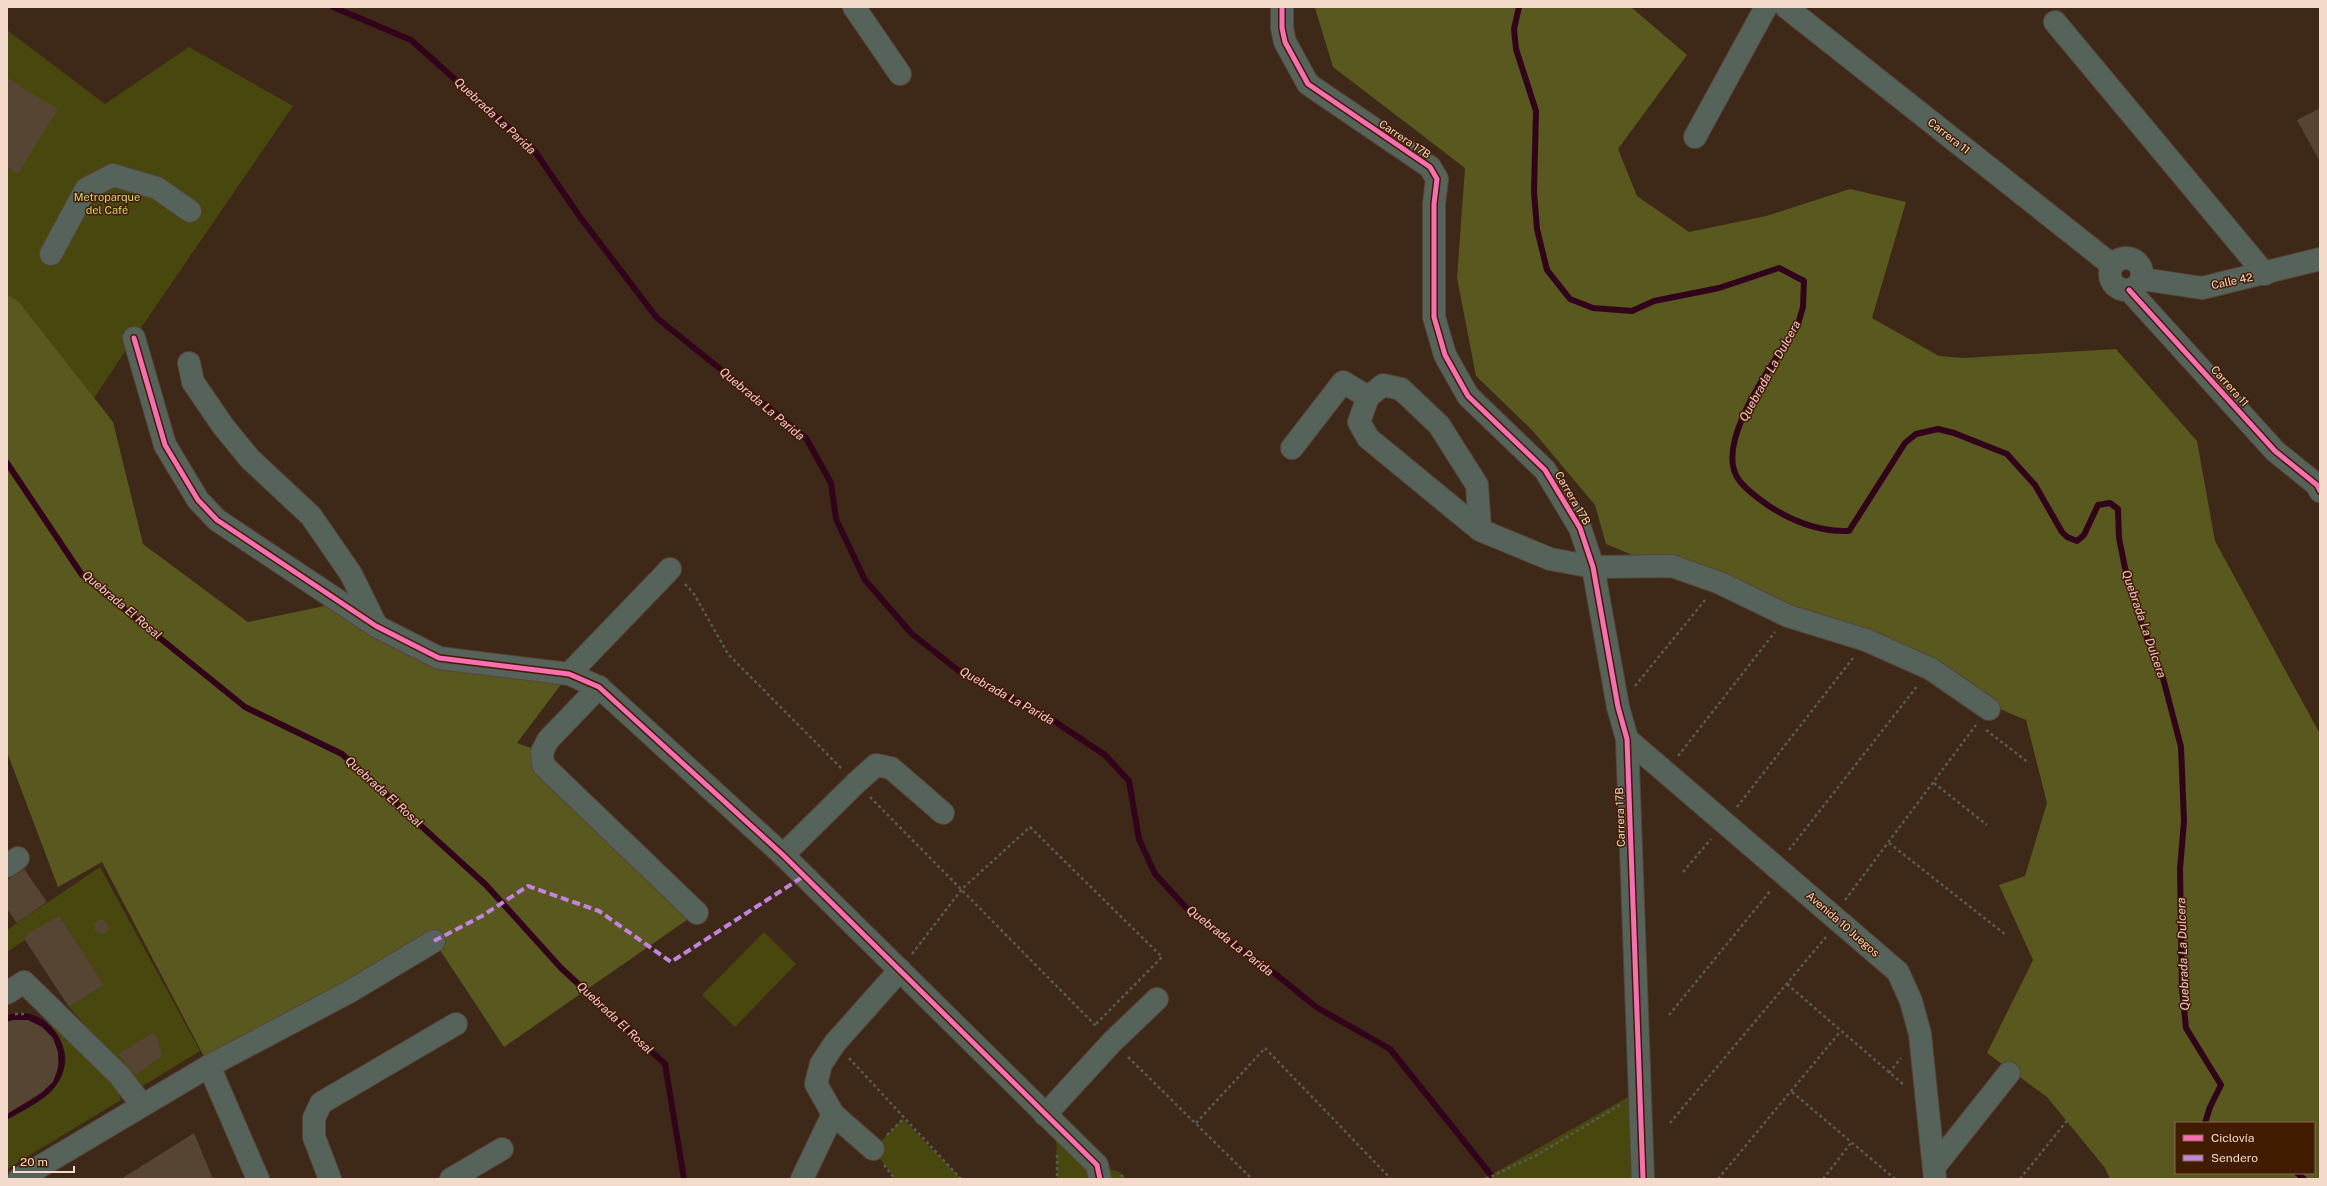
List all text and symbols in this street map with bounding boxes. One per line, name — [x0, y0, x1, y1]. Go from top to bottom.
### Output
water label: Quebrada La Parida — [451, 75, 539, 157]
street label: Carrera 11 — [1926, 116, 1972, 156]
street label: Carrera 17B — [1377, 117, 1433, 161]
park label: Metroparque del Café — [74, 191, 140, 216]
street label: Calle 42 — [2210, 271, 2254, 291]
water label: Quebrada La Dulcera — [1736, 318, 1804, 424]
street label: Carrera 11 — [2209, 363, 2251, 409]
water label: Quebrada La Parida — [717, 365, 807, 443]
street label: Carrera 17B — [1553, 469, 1593, 527]
water label: Quebrada El Rosal — [79, 568, 165, 642]
water label: Quebrada La Dulcera — [2119, 568, 2169, 680]
water label: Quebrada La Parida — [957, 664, 1057, 728]
water label: Quebrada El Rosal — [342, 754, 426, 830]
street label: Carrera 17B — [1613, 787, 1627, 847]
street label: Avenida 10 Juegos — [1804, 889, 1882, 959]
water label: Quebrada La Dulcera — [2174, 897, 2192, 1011]
water label: Quebrada La Parida — [1184, 903, 1276, 979]
water label: Quebrada El Rosal — [574, 979, 656, 1057]
legend — [2175, 1122, 2315, 1174]
text: Ciclovía — [2211, 1131, 2254, 1145]
scale bar — [14, 1148, 74, 1174]
text: Sendero — [2211, 1151, 2258, 1165]
text: 20 m — [20, 1155, 48, 1169]

